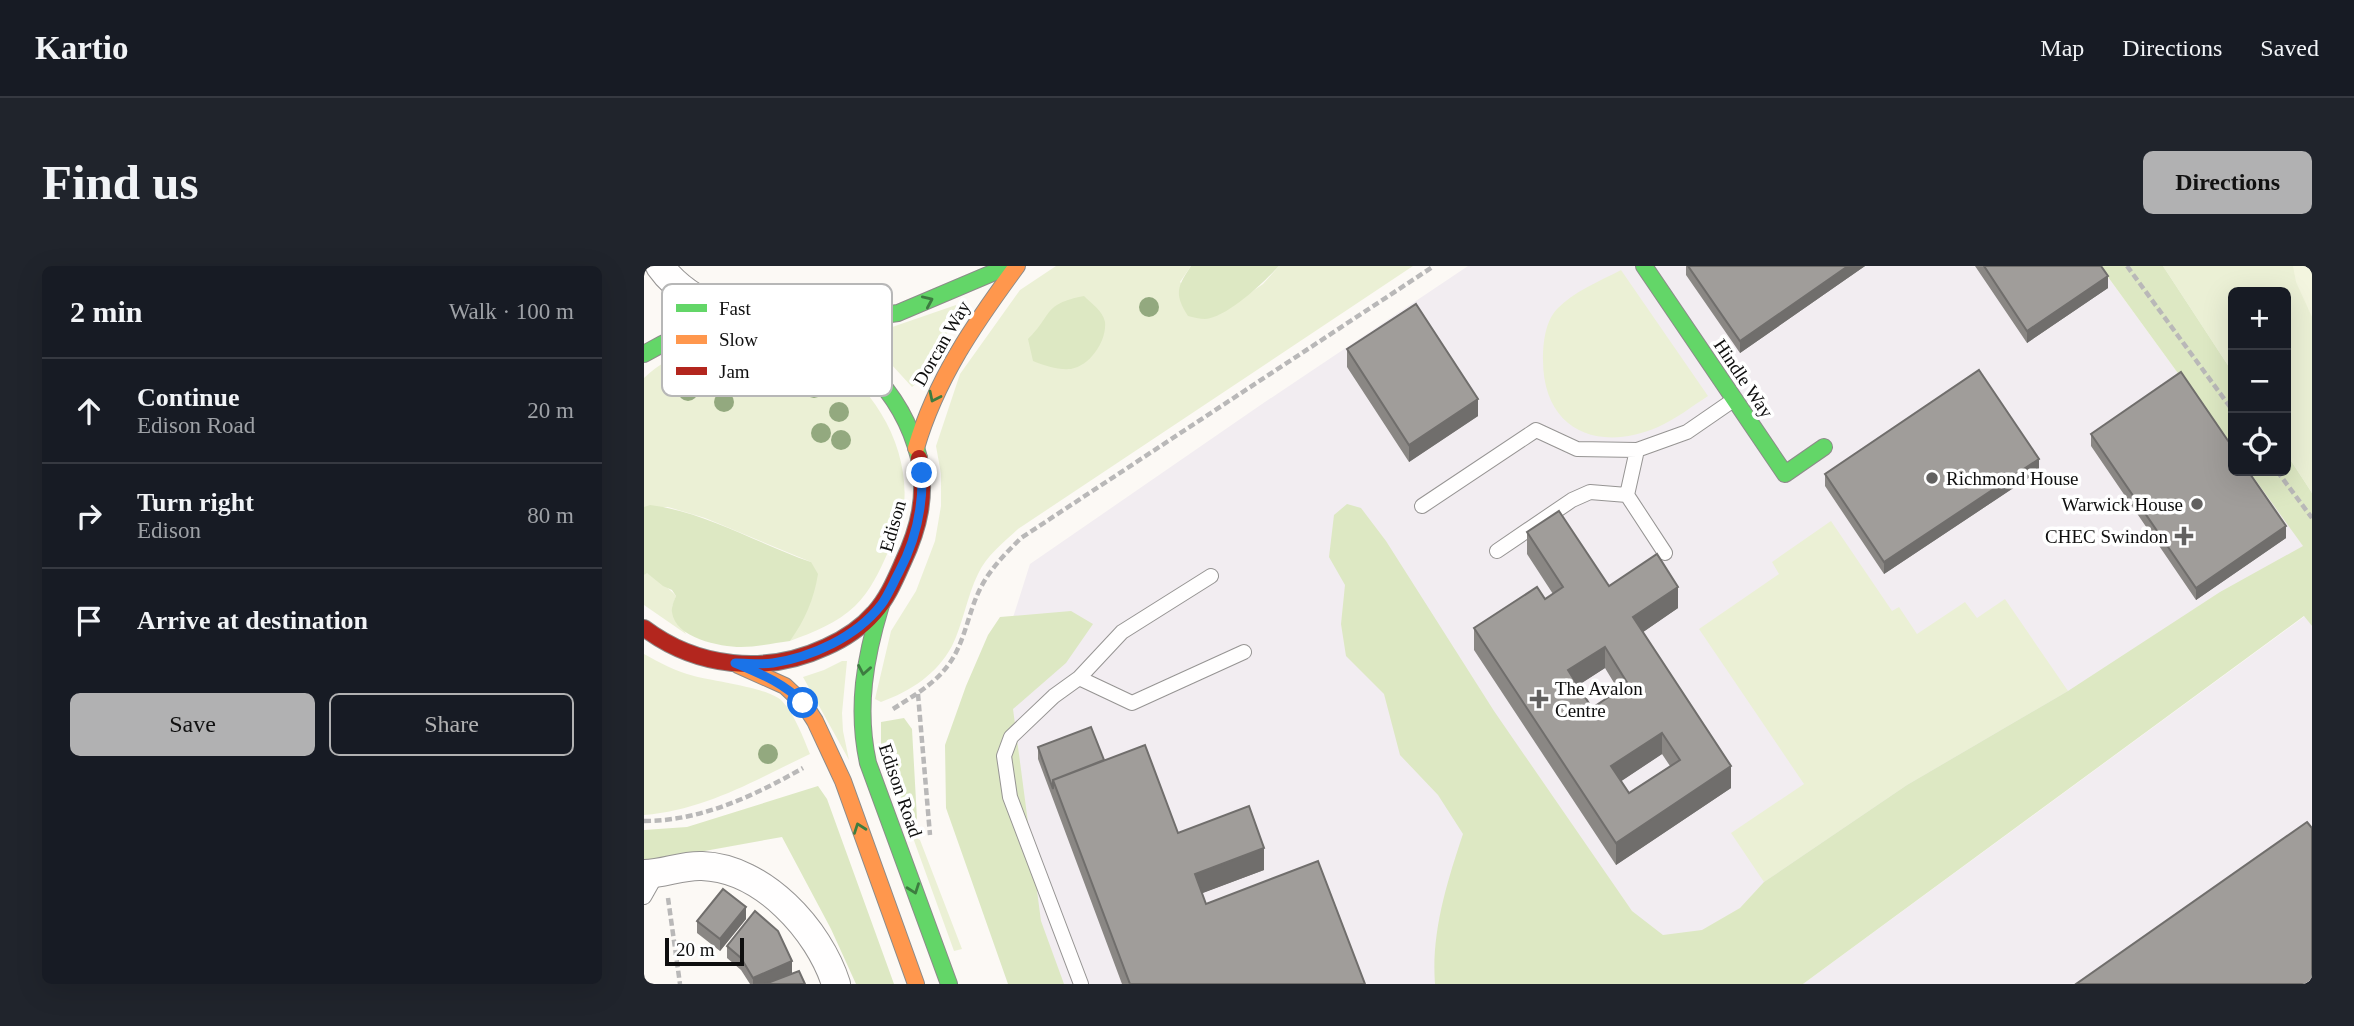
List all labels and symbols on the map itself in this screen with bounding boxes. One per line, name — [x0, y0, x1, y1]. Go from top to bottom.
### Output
legend — [662, 284, 892, 396]
one-way arrow — [920, 295, 933, 309]
street label: Dorcan Way — [909, 297, 974, 389]
text: Fast — [719, 298, 751, 319]
text: Slow — [719, 329, 758, 350]
street label: Hindle Way — [1710, 335, 1778, 422]
text: Jam — [719, 361, 750, 382]
one-way arrow — [928, 390, 942, 402]
route end — [906, 457, 937, 488]
place label: Richmond House — [1946, 468, 2078, 489]
marker: Richmond House — [1924, 470, 1940, 486]
place label: Warwick House — [2062, 494, 2183, 515]
marker: Warwick House — [2189, 496, 2205, 512]
street label: Edison — [875, 497, 910, 554]
place label: CHEC Swindon — [2045, 526, 2168, 547]
marker: CHEC Swindon — [2174, 526, 2194, 546]
one-way arrow — [857, 665, 872, 676]
place label: The Avalon Centre — [1555, 678, 1643, 721]
route start — [787, 687, 818, 718]
marker: The Avalon Centre — [1529, 689, 1549, 709]
street label: Edison Road — [875, 741, 927, 840]
one-way arrow — [853, 822, 867, 834]
one-way arrow — [906, 882, 920, 894]
scale bar — [665, 935, 744, 967]

